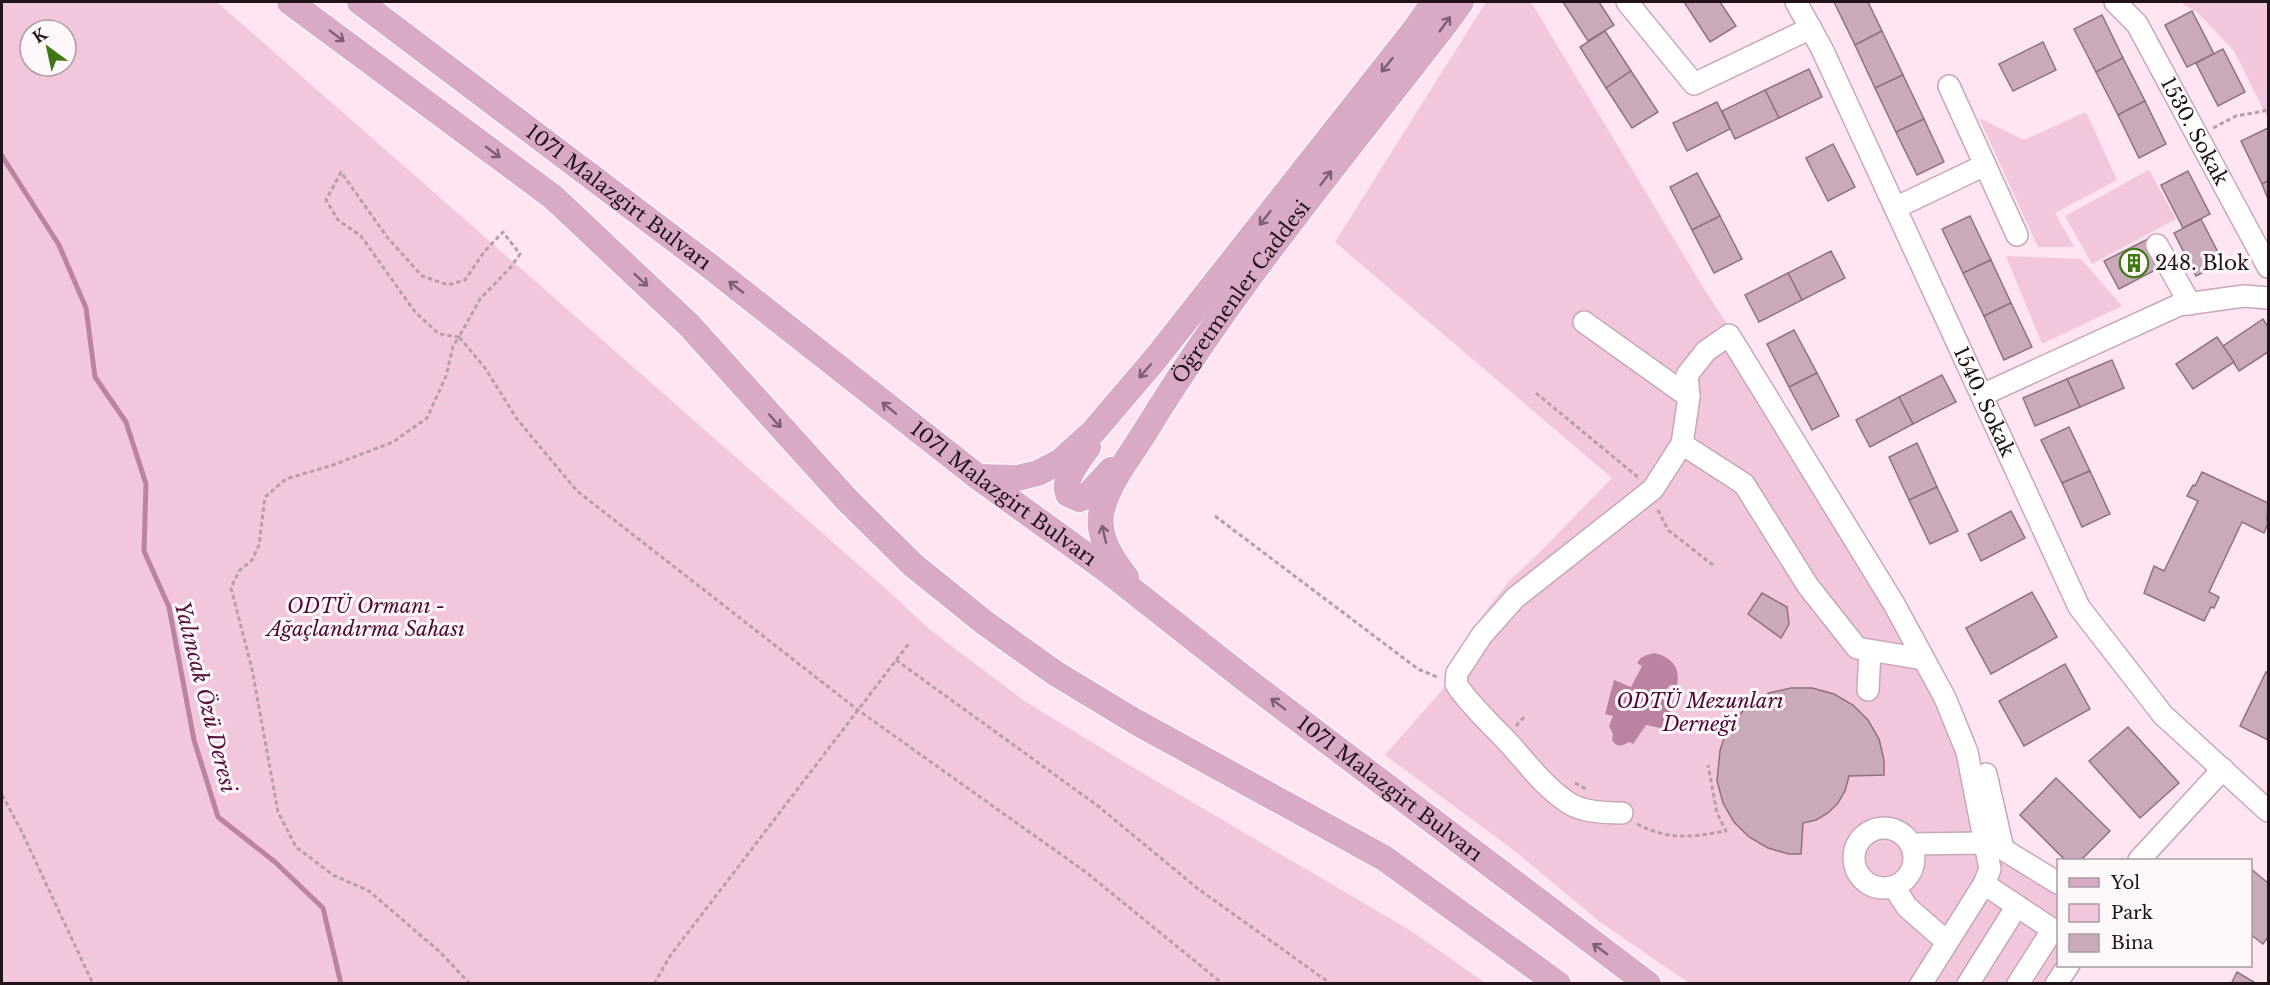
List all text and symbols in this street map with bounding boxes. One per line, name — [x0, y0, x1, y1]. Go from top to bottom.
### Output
one-way arrow — [1439, 16, 1451, 32]
north arrow — [18, 18, 78, 78]
text: K — [29, 23, 52, 47]
one-way arrow — [328, 30, 344, 43]
one-way arrow — [1380, 57, 1393, 73]
street label: 1530. Sokak — [2156, 73, 2234, 190]
street label: 1071 Malazgirt Bulvarı — [521, 120, 716, 275]
one-way arrow — [485, 146, 501, 159]
one-way arrow — [1320, 171, 1333, 187]
street label: Öğretmenler Caddesi — [1166, 195, 1315, 388]
one-way arrow — [1259, 210, 1272, 226]
building icon: 248. Blok — [2118, 247, 2150, 279]
place label: 248. Blok — [2155, 251, 2250, 275]
one-way arrow — [633, 272, 648, 287]
one-way arrow — [728, 280, 744, 293]
street label: 1540. Sokak — [1949, 343, 2020, 461]
one-way arrow — [1138, 363, 1152, 378]
one-way arrow — [881, 401, 897, 414]
one-way arrow — [768, 413, 782, 428]
street label: 1071 Malazgirt Bulvarı — [906, 417, 1101, 571]
one-way arrow — [1098, 525, 1110, 544]
park label: ODTÜ Ormanı - Ağaçlandırma Sahası — [264, 593, 465, 641]
water label: Yalıncak Özü Deresi — [169, 599, 242, 796]
park label: ODTÜ Mezunları Derneği — [1616, 688, 1784, 736]
one-way arrow — [1271, 697, 1287, 710]
street label: 1071 Malazgirt Bulvarı — [1293, 711, 1487, 866]
legend — [2057, 859, 2252, 967]
text: Yol — [2110, 872, 2140, 894]
text: Park — [2111, 902, 2153, 924]
text: Bina — [2111, 932, 2153, 954]
one-way arrow — [1593, 943, 1609, 955]

